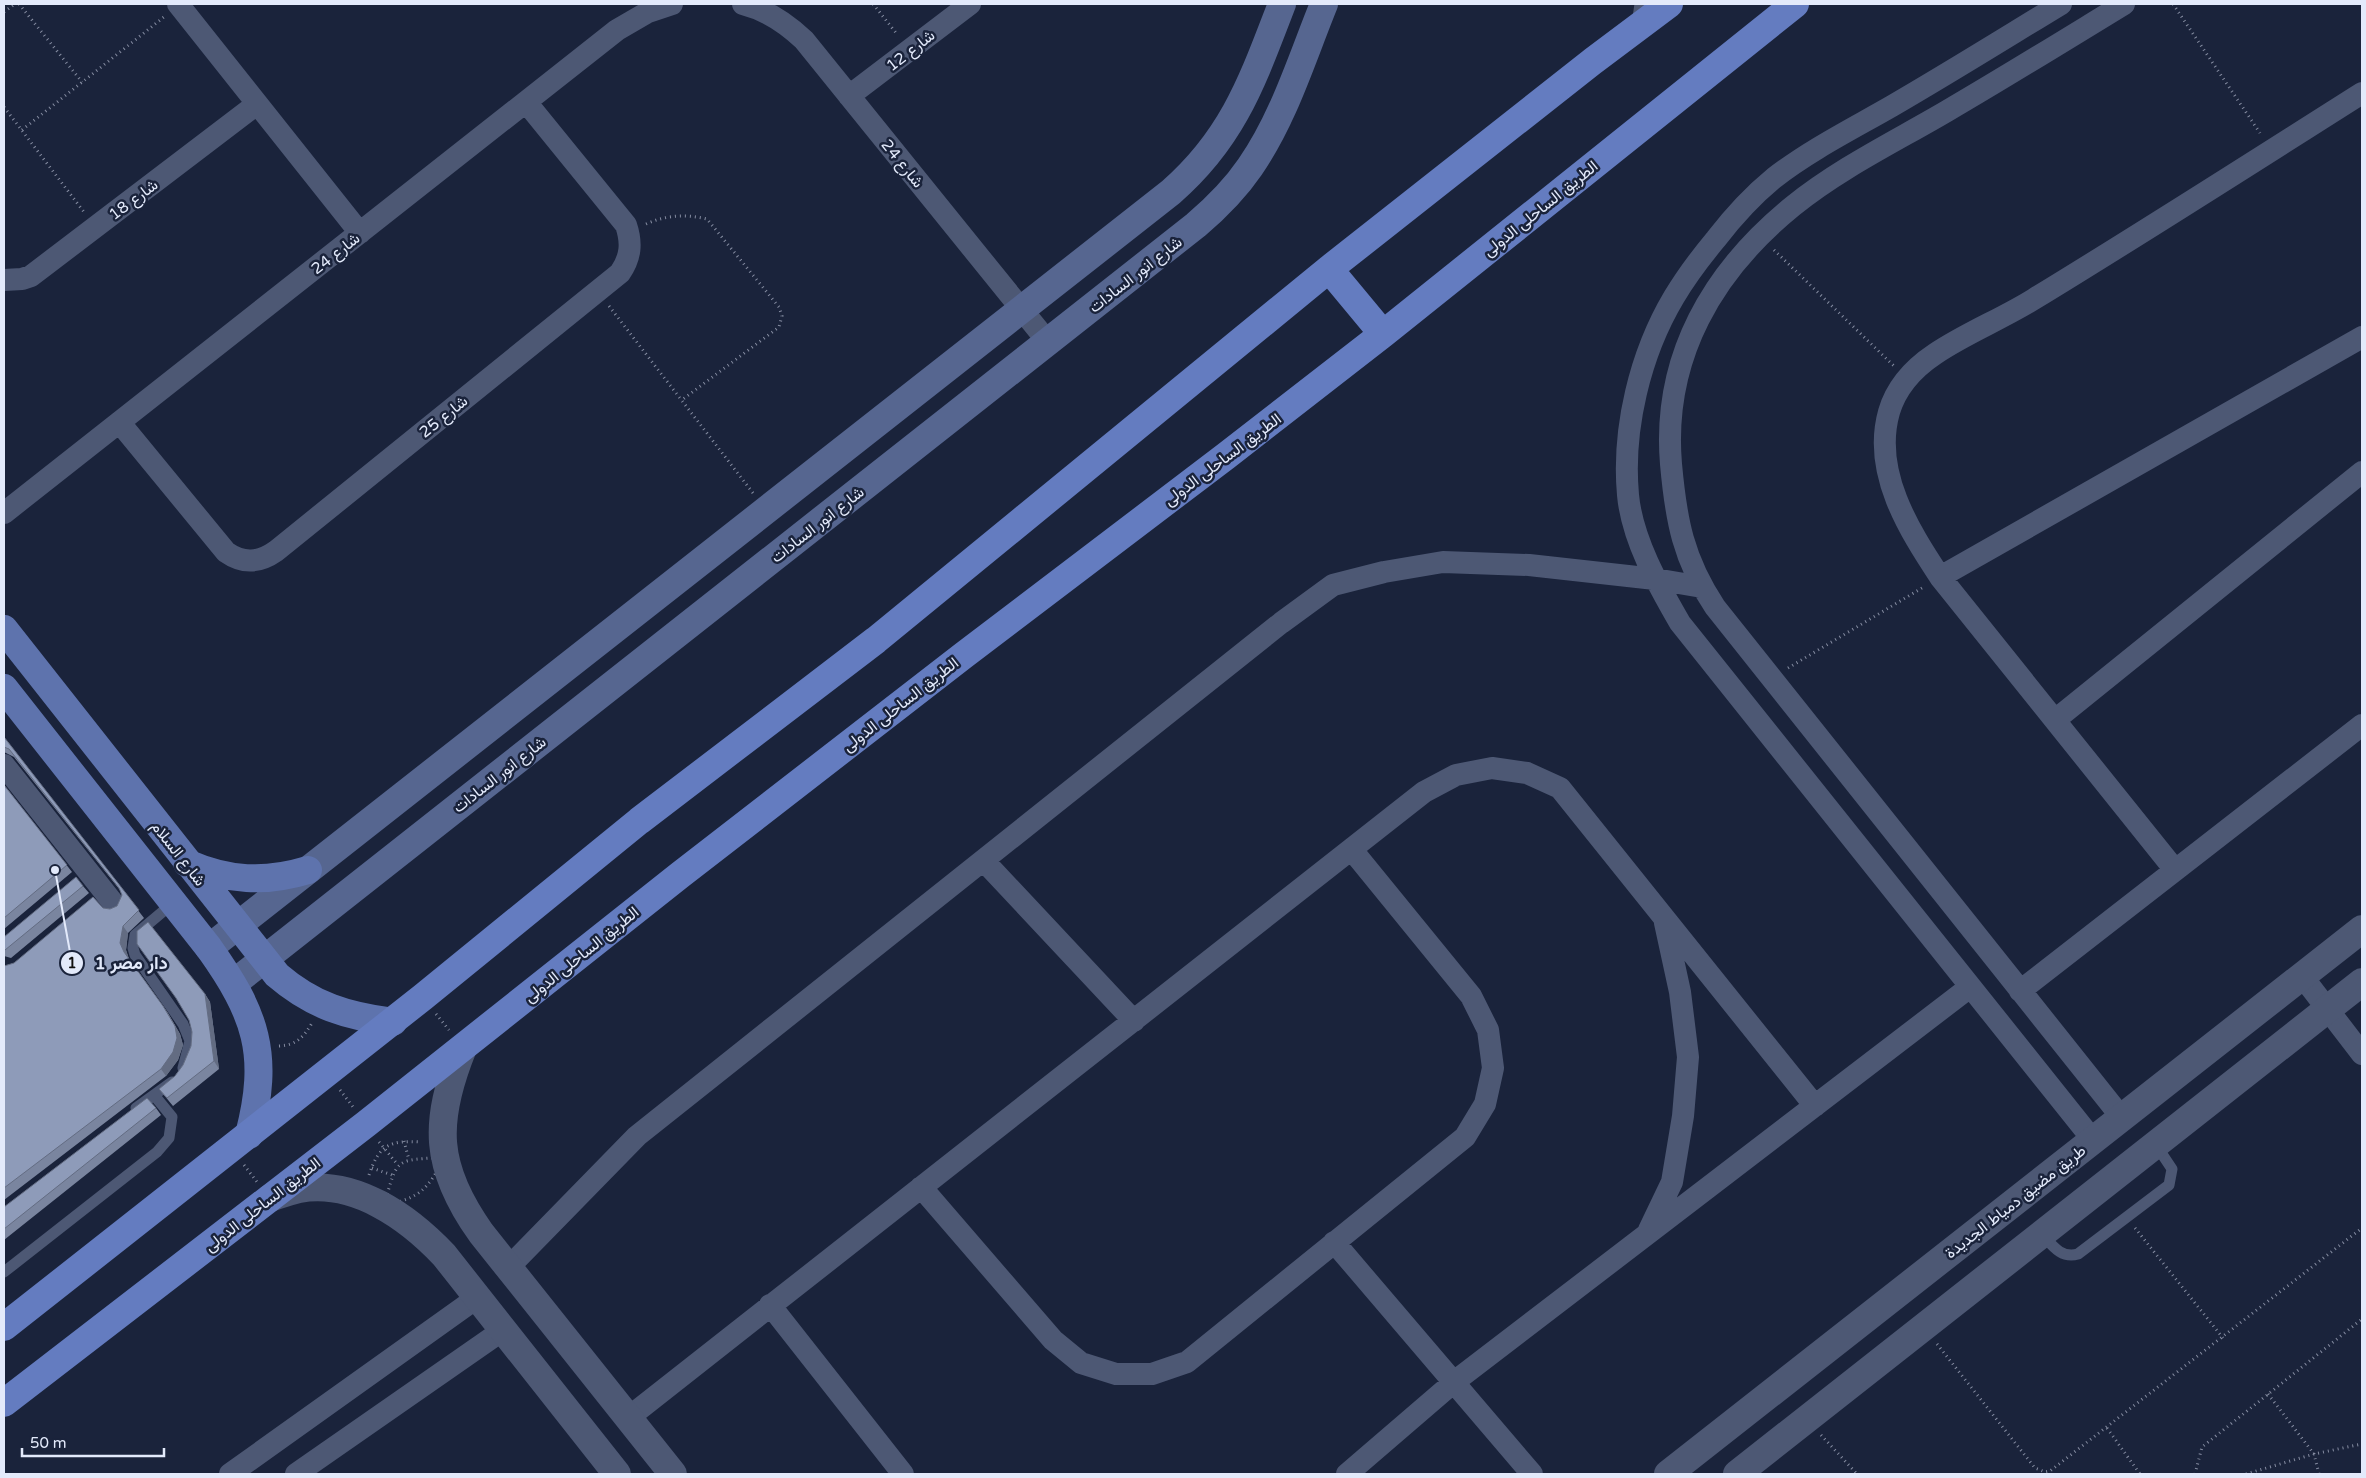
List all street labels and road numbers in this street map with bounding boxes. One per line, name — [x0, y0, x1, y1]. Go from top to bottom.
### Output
street label: شارع 12 — [882, 26, 940, 77]
street label: شارع 24 — [876, 135, 928, 192]
street label: الطريق الساحلى الدولى — [1479, 156, 1602, 261]
street label: شارع 18 — [105, 175, 163, 226]
street label: شارع 24 — [307, 229, 365, 280]
street label: شارع انور السادات — [1085, 232, 1187, 318]
street label: شارع 25 — [415, 391, 472, 443]
street label: الطريق الساحلى الدولى — [1160, 409, 1285, 511]
street label: شارع انور السادات — [767, 482, 869, 568]
street label: الطريق الساحلى الدولى — [838, 653, 963, 756]
street label: شارع انور السادات — [449, 732, 551, 818]
street label: شارع السلام — [146, 817, 210, 891]
street label: الطريق الساحلى الدولى — [520, 902, 643, 1007]
street label: طريق مضيق دمياط الجديدة — [1941, 1140, 2090, 1263]
street label: الطريق الساحلى الدولى — [200, 1153, 325, 1256]

